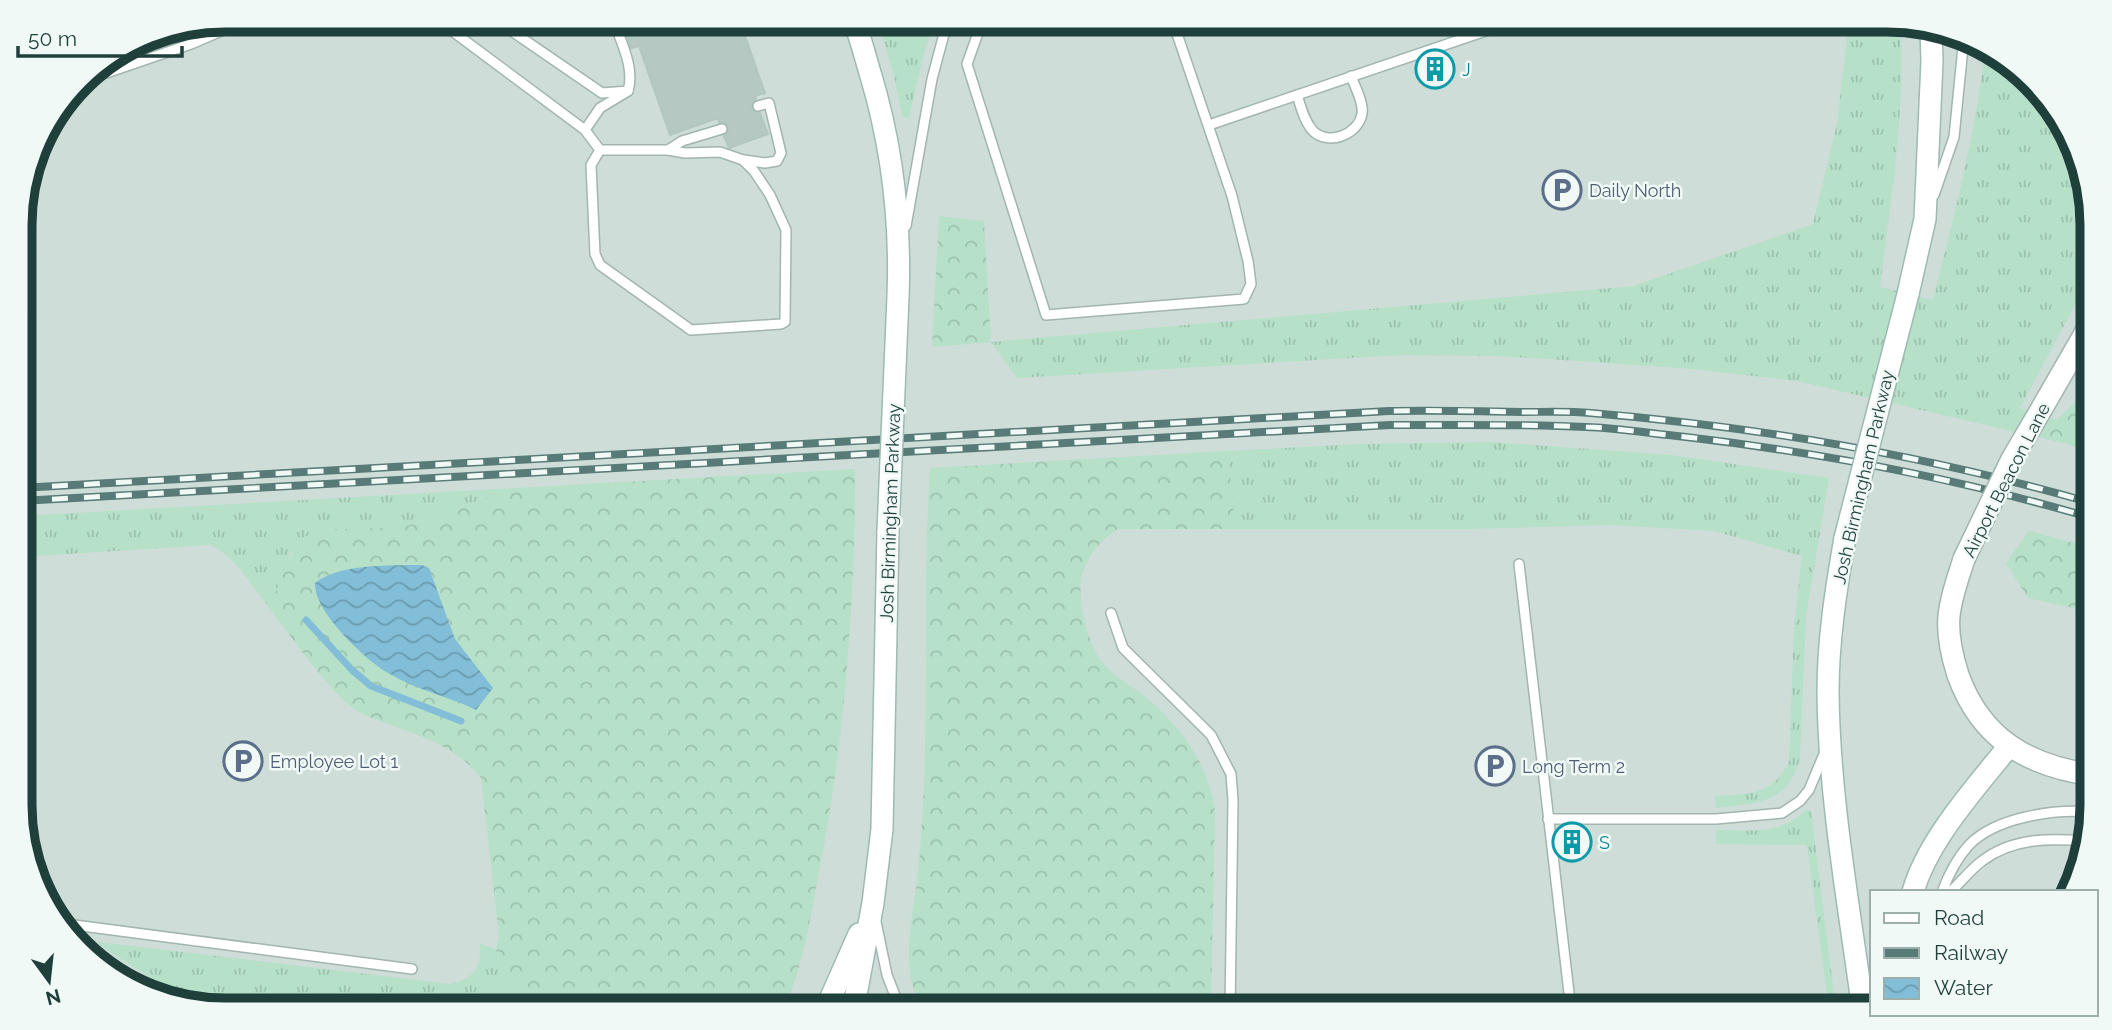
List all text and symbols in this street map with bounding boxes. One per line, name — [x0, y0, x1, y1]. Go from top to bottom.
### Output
scale bar — [18, 14, 182, 58]
text: 50 m — [28, 26, 77, 51]
building icon: J — [1414, 48, 1456, 90]
place label: J — [1462, 59, 1471, 80]
parking icon: Daily North — [1541, 169, 1583, 211]
place label: Daily North — [1589, 180, 1681, 201]
street label: Josh Birmingham Parkway — [1828, 368, 1898, 586]
street label: Airport Beacon Lane — [1958, 399, 2054, 561]
street label: Josh Birmingham Parkway — [876, 403, 904, 623]
parking icon: Employee Lot 1 — [222, 740, 264, 782]
parking icon: Long Term 2 — [1474, 745, 1516, 787]
place label: Employee Lot 1 — [270, 751, 398, 772]
place label: Long Term 2 — [1522, 756, 1625, 777]
building icon: S — [1551, 821, 1593, 863]
place label: S — [1599, 832, 1610, 853]
legend — [1870, 890, 2098, 1016]
text: Road — [1934, 905, 1984, 930]
text: Railway — [1934, 940, 2008, 965]
north arrow — [14, 946, 84, 1016]
text: Water — [1934, 975, 1993, 1000]
text: N — [44, 985, 63, 1010]

